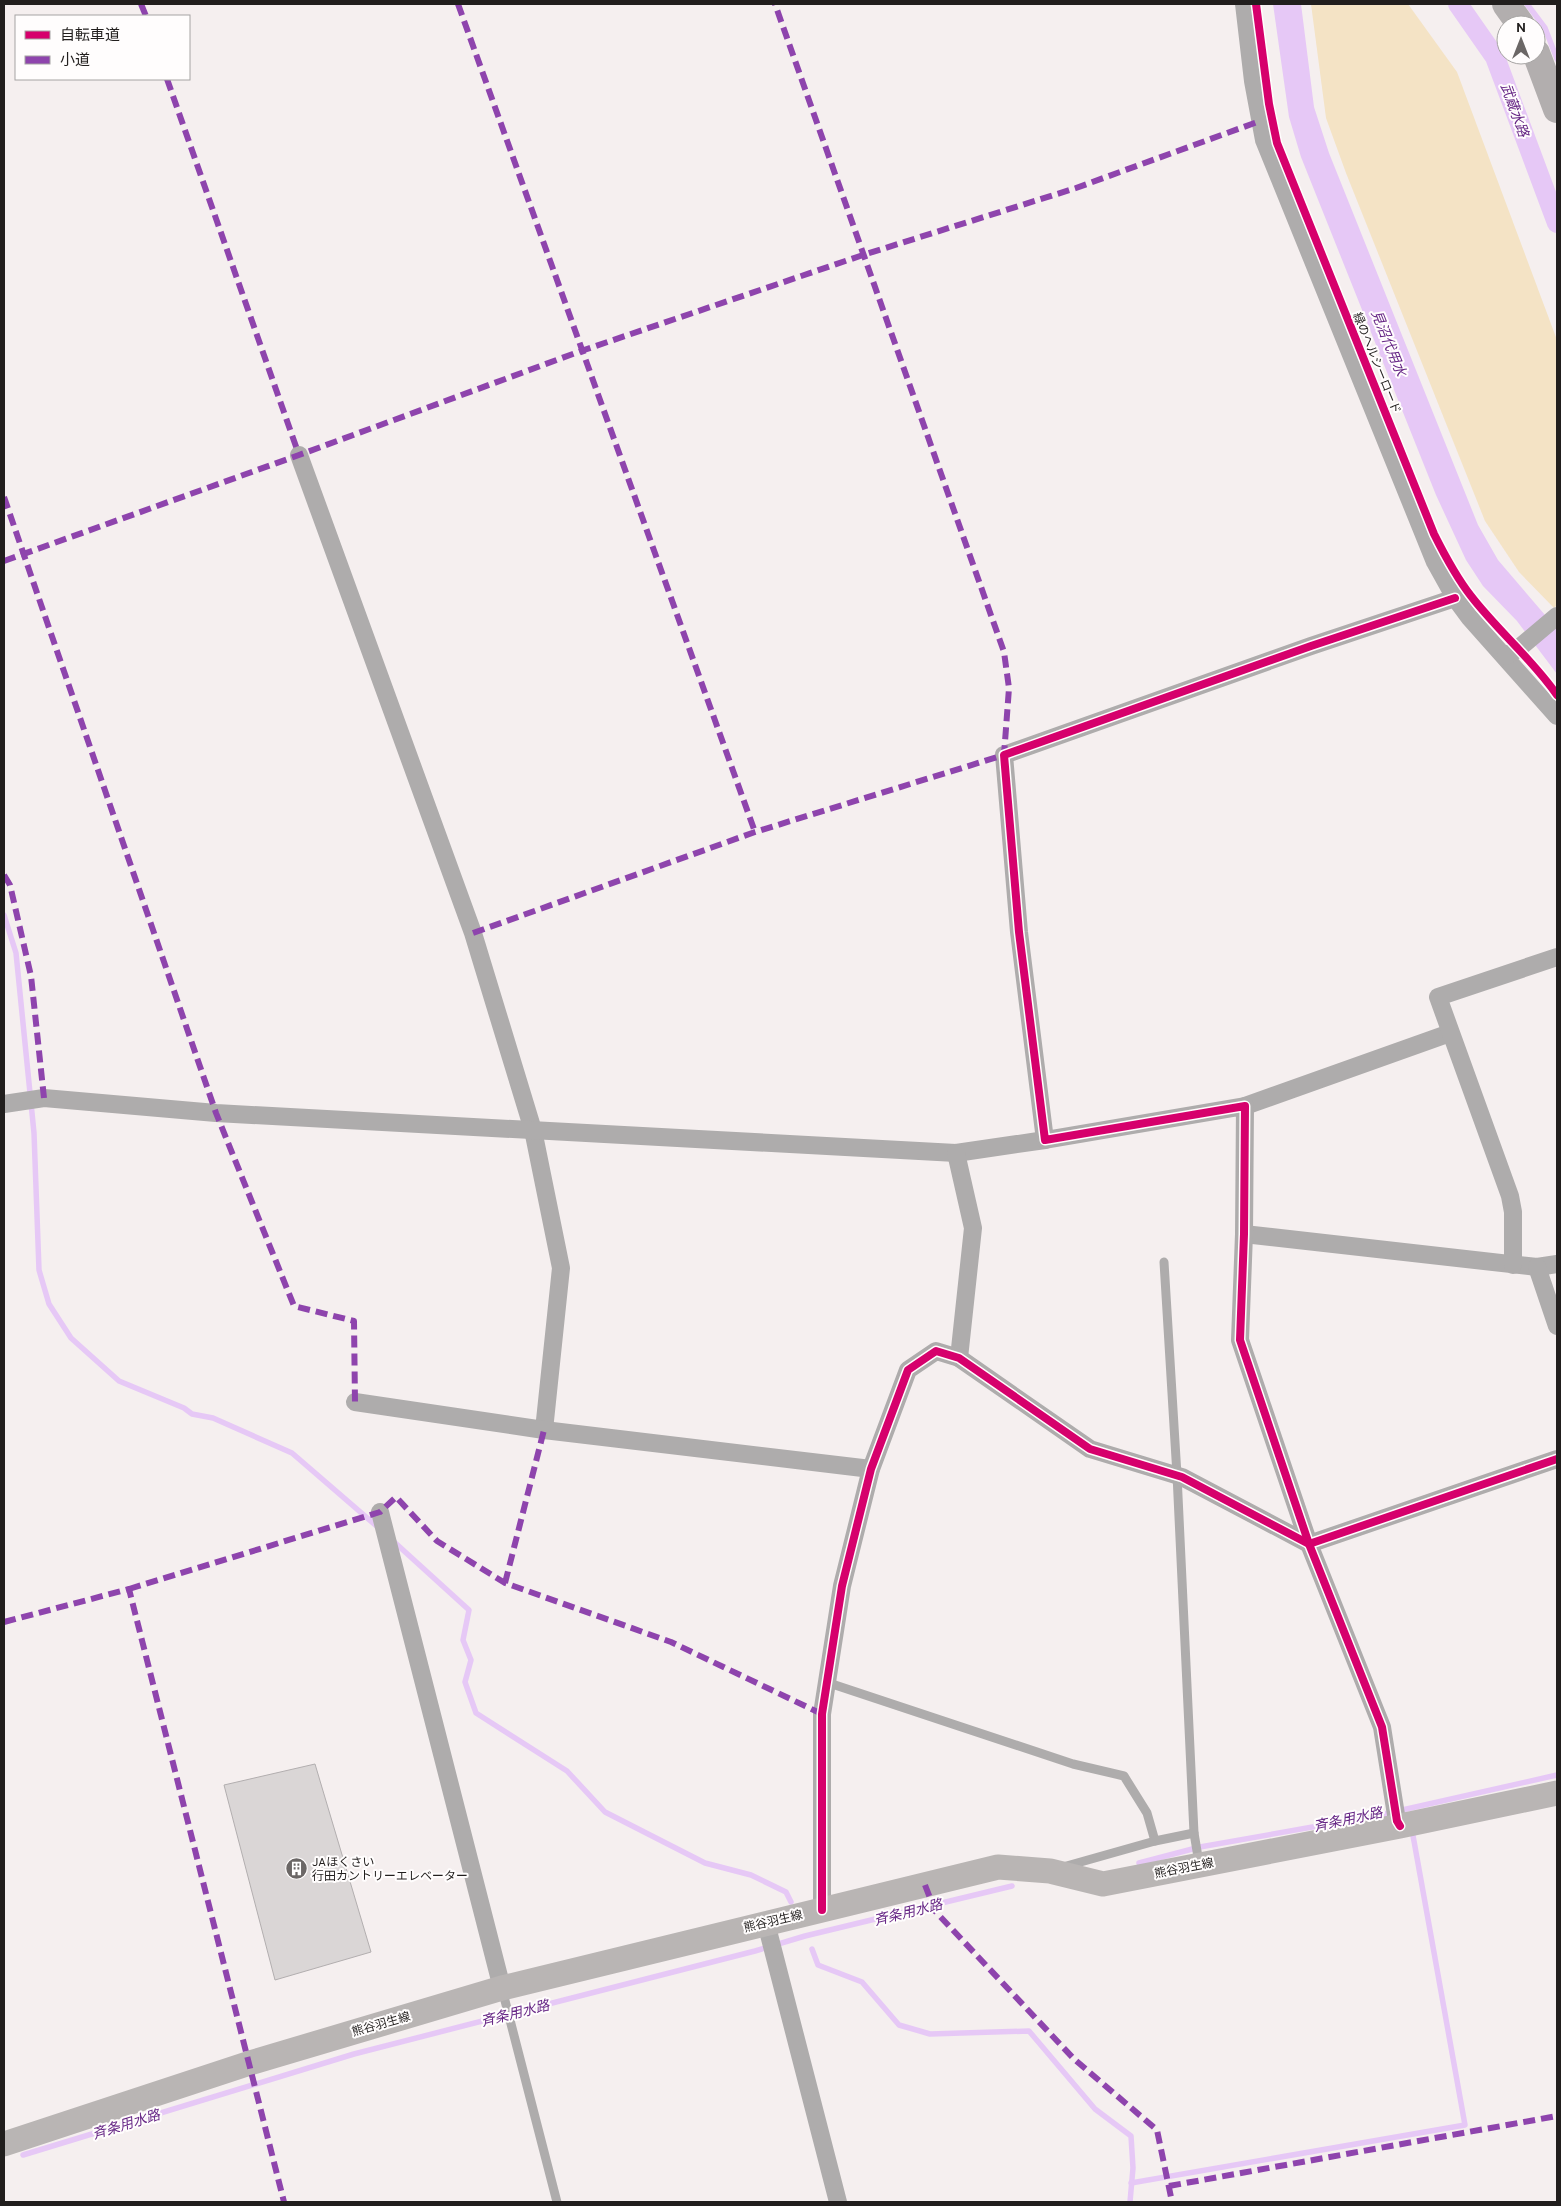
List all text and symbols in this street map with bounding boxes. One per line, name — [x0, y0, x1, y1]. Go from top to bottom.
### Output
legend — [15, 15, 190, 80]
north arrow — [1496, 15, 1546, 65]
text: N — [1516, 20, 1526, 37]
text: 自転車道 — [60, 27, 120, 46]
text: 小道 — [60, 52, 90, 71]
water label: 武蔵水路 — [1496, 81, 1531, 141]
water label: 見沼代用水 — [1367, 308, 1409, 381]
street label: 緑のヘルシーロード — [1348, 310, 1404, 416]
water label: 斉条用水路 — [1312, 1805, 1385, 1836]
place label: JAほくさい 行田カントリーエレベーター — [312, 1855, 468, 1885]
street label: 熊谷羽生線 — [1153, 1855, 1215, 1883]
building icon: JAほくさい 行田カントリーエレベーター — [284, 1857, 308, 1881]
water label: 斉条用水路 — [872, 1896, 945, 1930]
street label: 熊谷羽生線 — [742, 1907, 804, 1937]
water label: 斉条用水路 — [479, 1997, 552, 2031]
street label: 熊谷羽生線 — [350, 2009, 412, 2041]
water label: 斉条用水路 — [90, 2107, 163, 2144]

